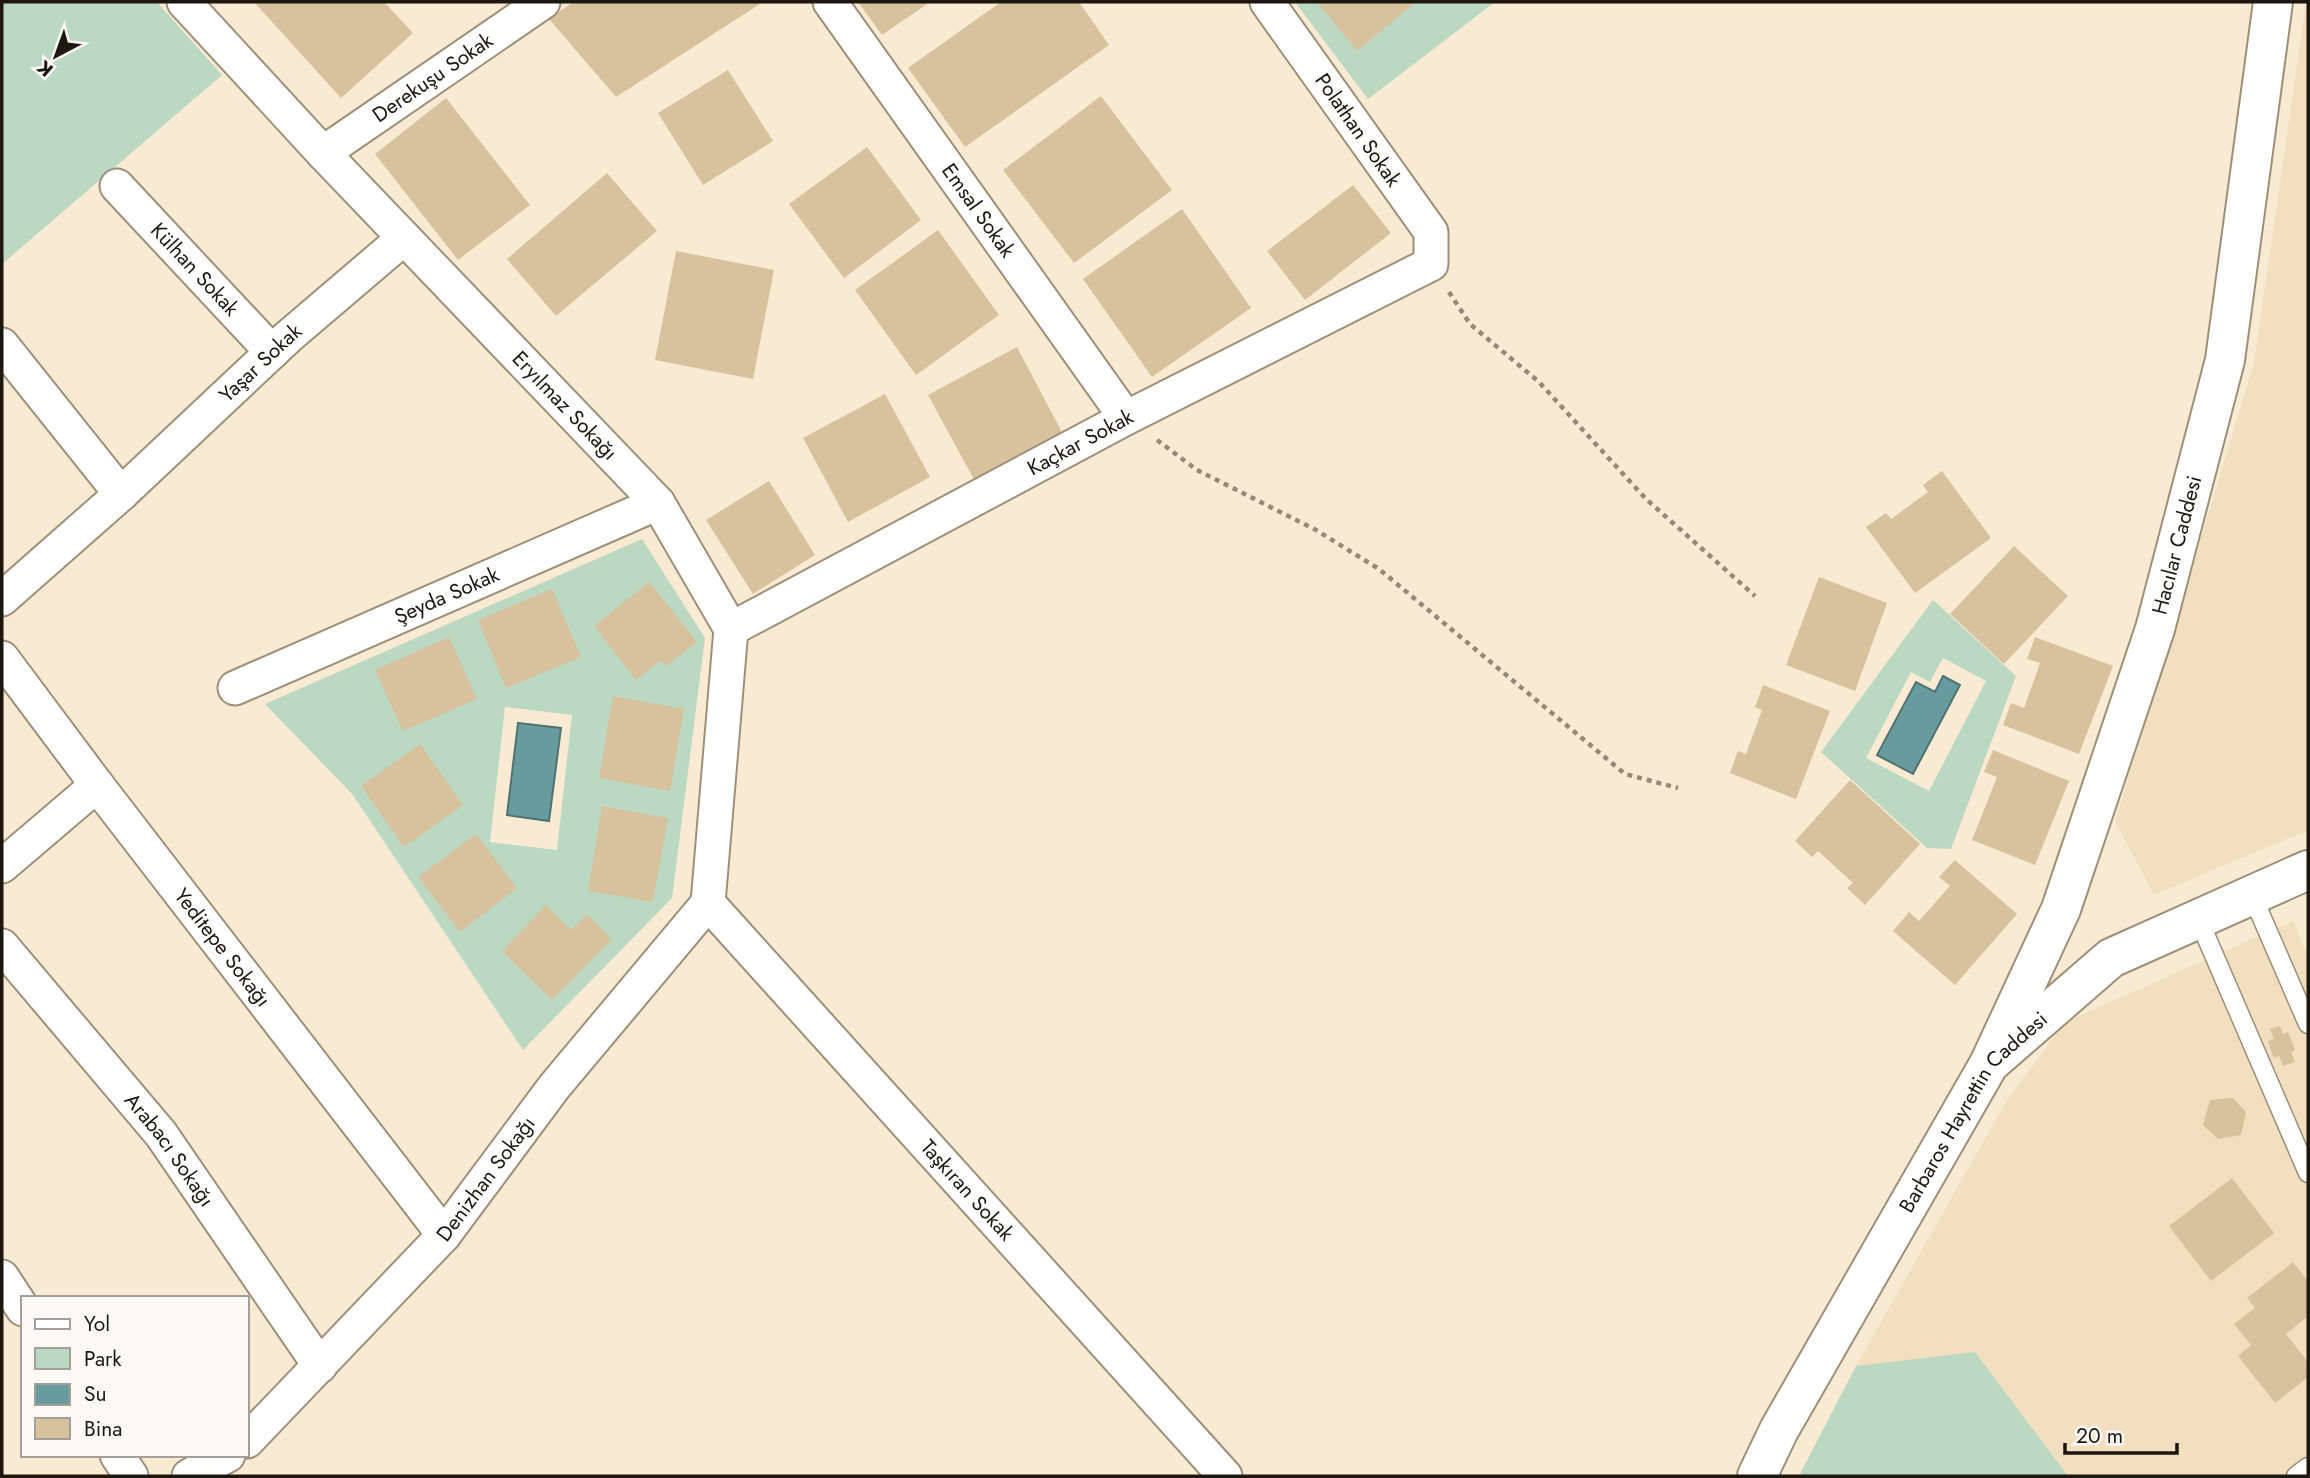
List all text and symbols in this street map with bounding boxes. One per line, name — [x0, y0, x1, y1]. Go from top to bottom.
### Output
north arrow — [21, 21, 91, 91]
street label: Derekuşu Sokak — [366, 25, 500, 130]
text: K — [31, 53, 59, 83]
street label: Polathan Sokak — [1308, 67, 1409, 193]
street label: Emsal Sokak — [935, 157, 1023, 264]
street label: Külhan Sokak — [144, 216, 246, 323]
street label: Yaşar Sokak — [212, 316, 309, 409]
street label: Eryılmaz Sokağı — [505, 344, 625, 467]
street label: Kaçkar Sokak — [1022, 401, 1139, 483]
street label: Hacılar Caddesi — [2144, 472, 2209, 618]
street label: Şeyda Sokak — [390, 559, 504, 631]
street label: Yeditepe Sokağı — [167, 882, 278, 1013]
street label: Barbaros Hayrettin Caddesi — [1892, 1005, 2054, 1218]
street label: Arabacı Sokağı — [117, 1086, 222, 1213]
street label: Denizhan Sokağı — [429, 1110, 542, 1248]
street label: Taşkıran Sokak — [914, 1133, 1022, 1248]
legend — [21, 1296, 248, 1457]
text: Yol — [84, 1309, 110, 1339]
text: Park — [84, 1344, 122, 1374]
text: Su — [84, 1379, 107, 1409]
scale bar — [2065, 1412, 2177, 1456]
text: Bina — [84, 1414, 122, 1444]
text: 20 m — [2076, 1421, 2123, 1451]

